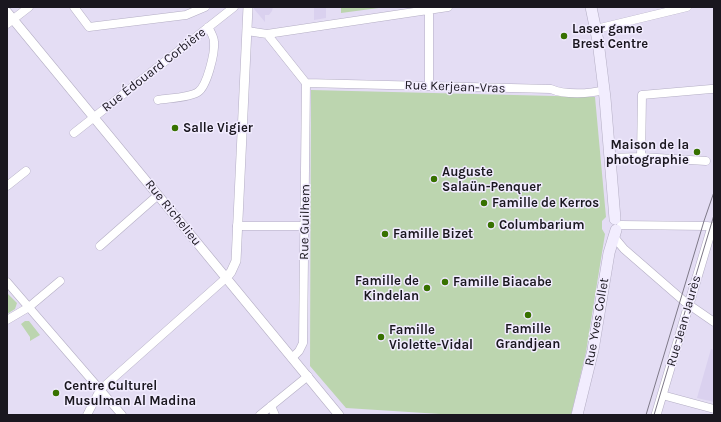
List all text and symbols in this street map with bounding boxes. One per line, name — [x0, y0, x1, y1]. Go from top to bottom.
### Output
place label: Laser game Brest Centre — [572, 21, 648, 52]
street label: Rue Édouard Corbière — [99, 25, 209, 115]
marker: Laser game Brest Centre — [559, 31, 569, 41]
street label: Rue Kerjean-Vras — [404, 77, 506, 97]
place label: Salle Vigier — [183, 120, 253, 136]
marker: Salle Vigier — [170, 123, 180, 133]
place label: Maison de la photographie — [606, 137, 689, 168]
marker: Maison de la photographie — [692, 147, 702, 157]
place label: Auguste Salaün-Penquer — [442, 164, 541, 195]
marker: Auguste Salaün-Penquer — [429, 174, 439, 184]
street label: Rue Richelieu — [142, 177, 204, 249]
street label: Rue Guilhem — [297, 184, 313, 260]
place label: Famille de Kerros — [492, 195, 599, 211]
marker: Famille de Kerros — [479, 198, 489, 208]
place label: Columbarium — [499, 217, 584, 233]
marker: Columbarium — [486, 220, 496, 230]
place label: Famille Bizet — [393, 226, 473, 242]
marker: Famille Bizet — [380, 229, 390, 239]
place label: Famille de Kindelan — [355, 273, 419, 304]
place label: Famille Biacabe — [453, 274, 552, 290]
street label: Rue Jean Jaurès — [664, 274, 704, 368]
marker: Famille Biacabe — [440, 277, 450, 287]
street label: Rue Yves Collet — [582, 277, 612, 367]
marker: Famille de Kindelan — [422, 283, 432, 293]
marker: Famille Grandjean — [523, 310, 533, 320]
place label: Famille Grandjean — [496, 321, 560, 352]
place label: Famille Violette-Vidal — [389, 322, 473, 353]
marker: Famille Violette-Vidal — [376, 332, 386, 342]
place label: Centre Culturel Musulman Al Madina — [64, 378, 196, 409]
marker: Centre Culturel Musulman Al Madina — [51, 388, 61, 398]

